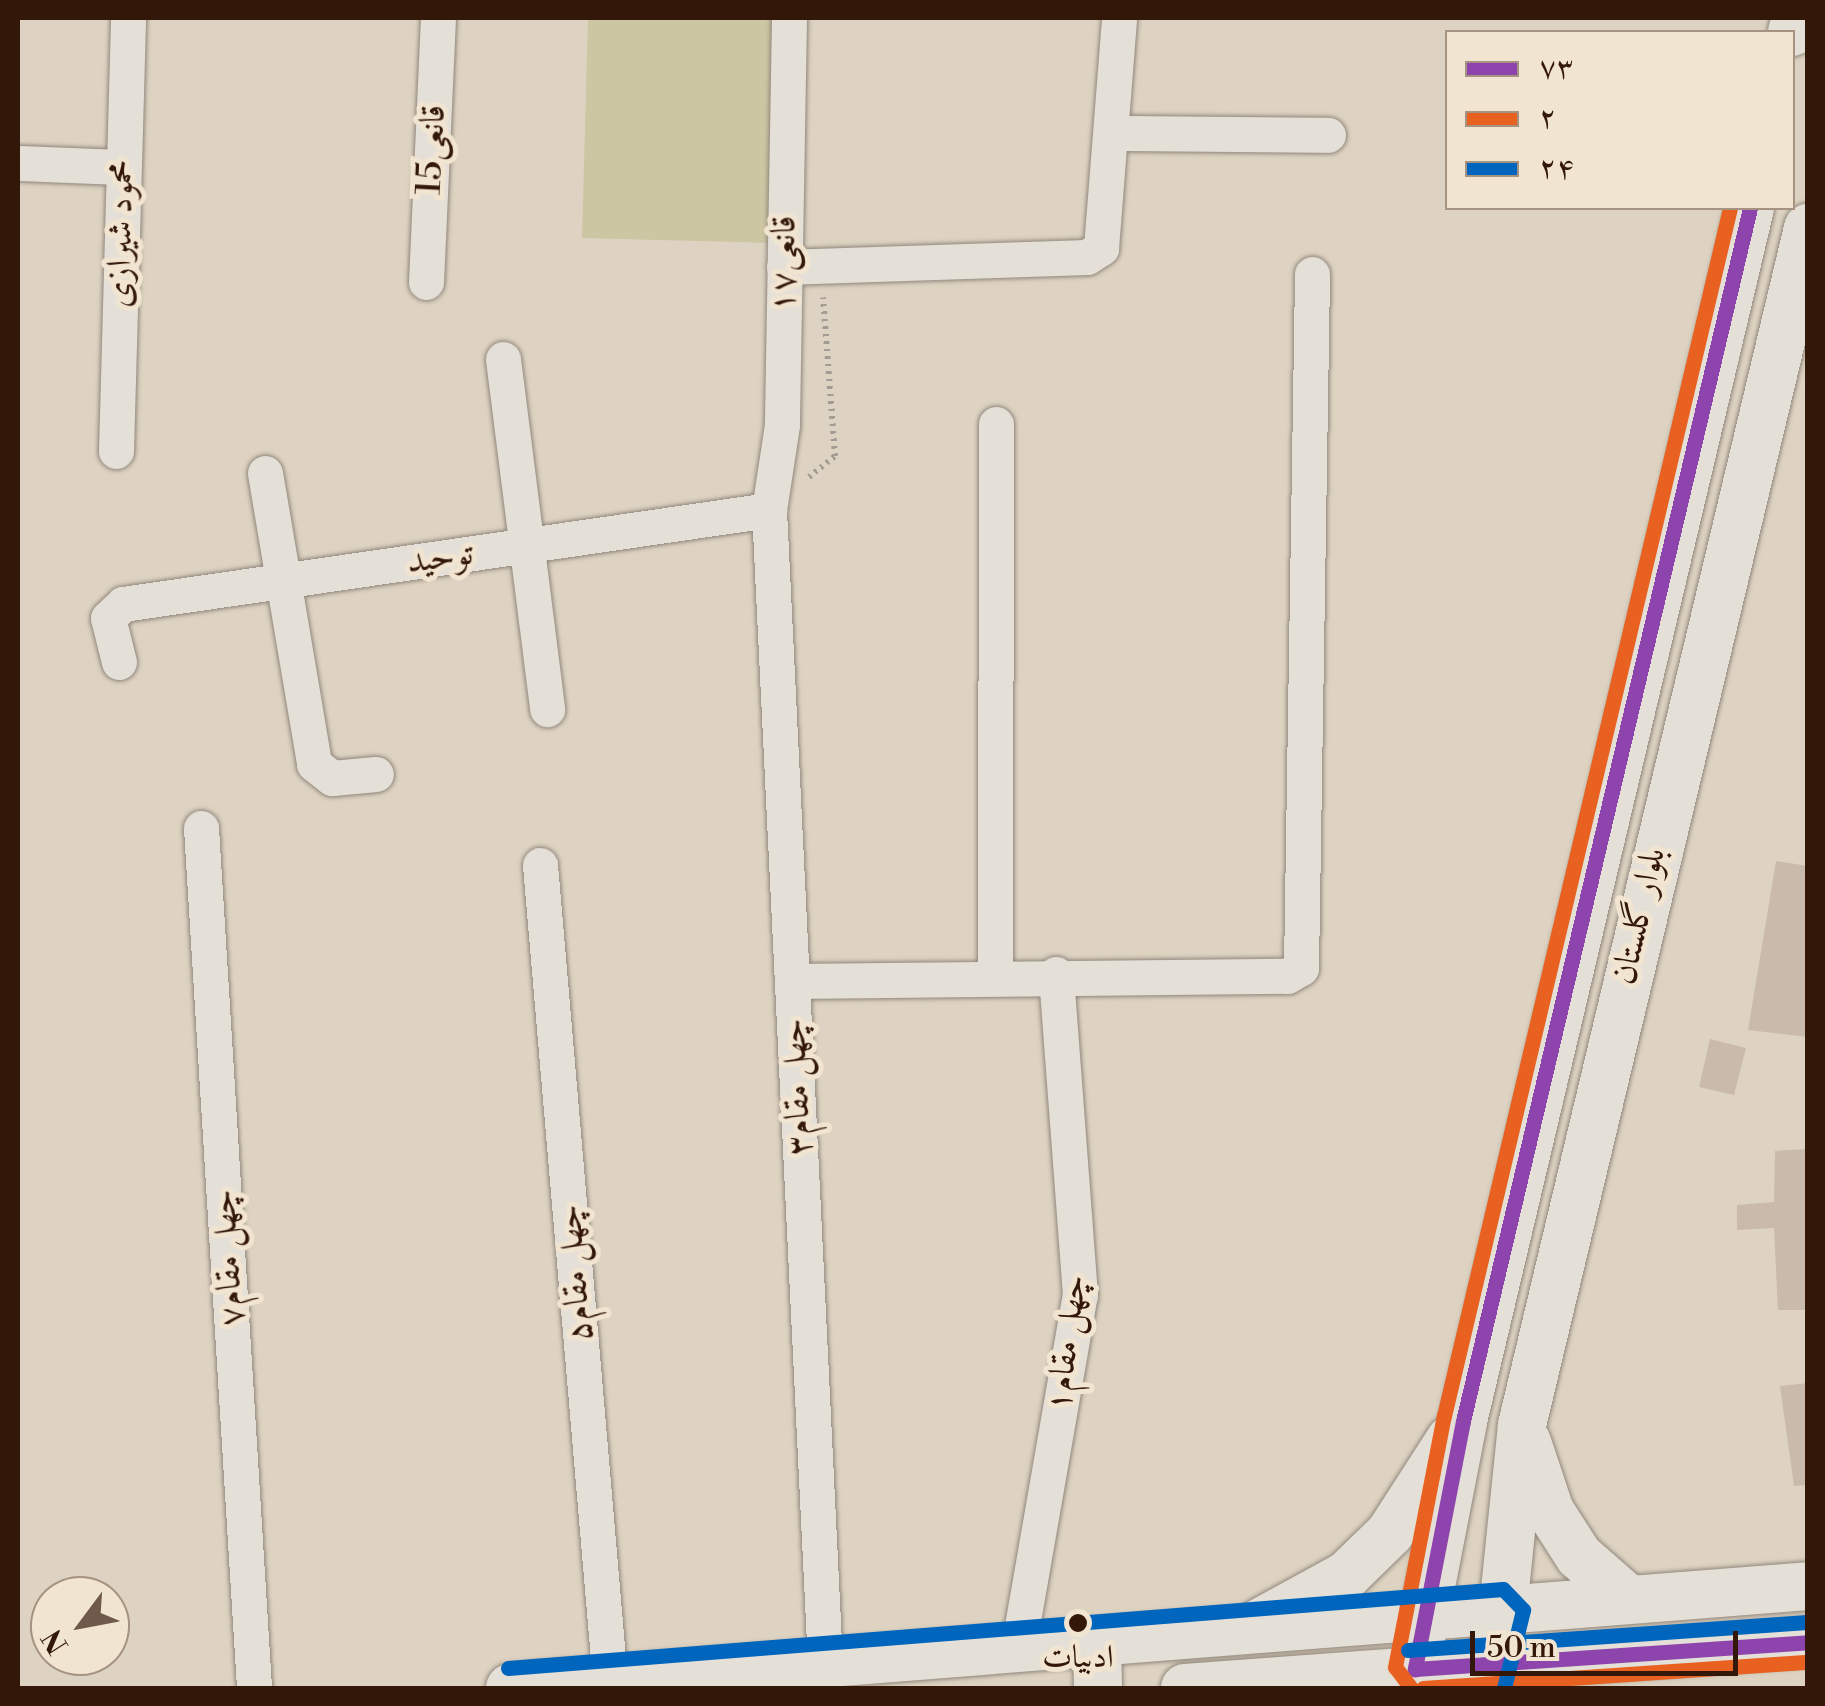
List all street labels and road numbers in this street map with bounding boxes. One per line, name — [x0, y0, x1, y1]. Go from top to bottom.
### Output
street label: 15قانعی — [409, 104, 455, 196]
street label: محمود شیرازی — [99, 160, 143, 308]
street label: ۱۷قانعی — [762, 215, 806, 313]
street label: توحید — [404, 533, 476, 583]
street label: بلوار گلستان — [1603, 843, 1675, 989]
street label: چهل مقام۳ — [772, 1017, 822, 1157]
street label: چهل مقام۷ — [202, 1188, 254, 1328]
street label: چهل مقام۵ — [548, 1203, 602, 1343]
street label: چهل مقام۱ — [1038, 1272, 1096, 1414]

